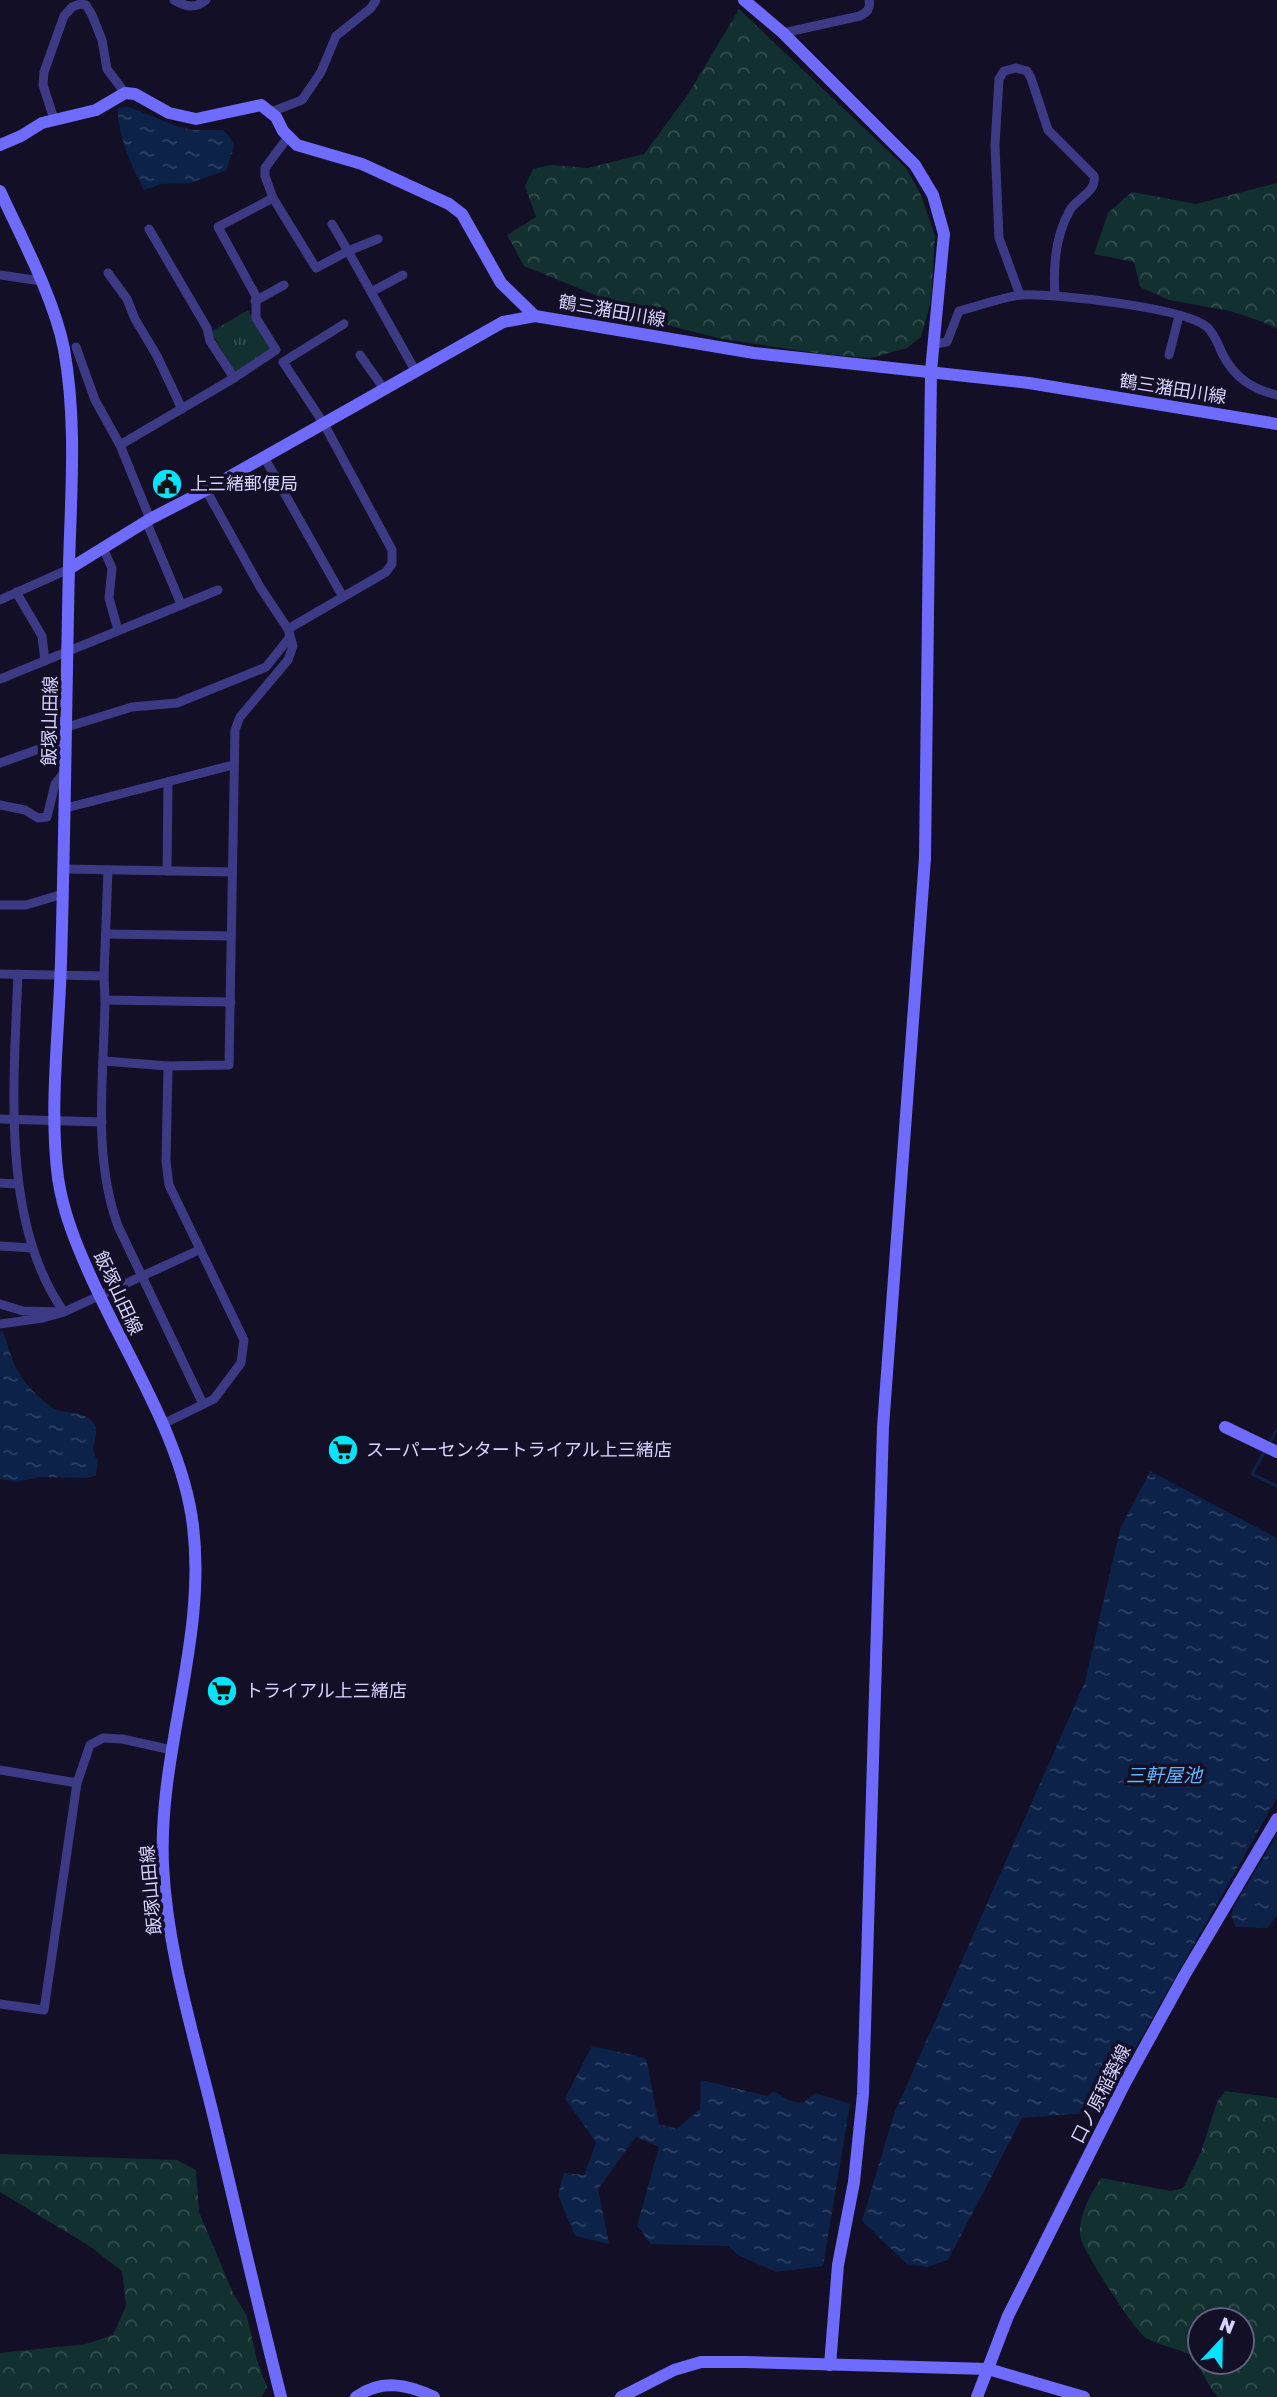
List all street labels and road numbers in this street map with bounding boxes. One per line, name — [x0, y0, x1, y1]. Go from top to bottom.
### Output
street label: 鶴三潴田川線 — [557, 290, 667, 330]
street label: 鶴三潴田川線 — [1118, 369, 1228, 407]
street label: 飯塚山田線 — [37, 676, 61, 766]
street label: 飯塚山田線 — [90, 1247, 148, 1338]
street label: 飯塚山田線 — [135, 1844, 165, 1936]
street label: 口ノ原稲築線 — [1066, 2040, 1134, 2147]

